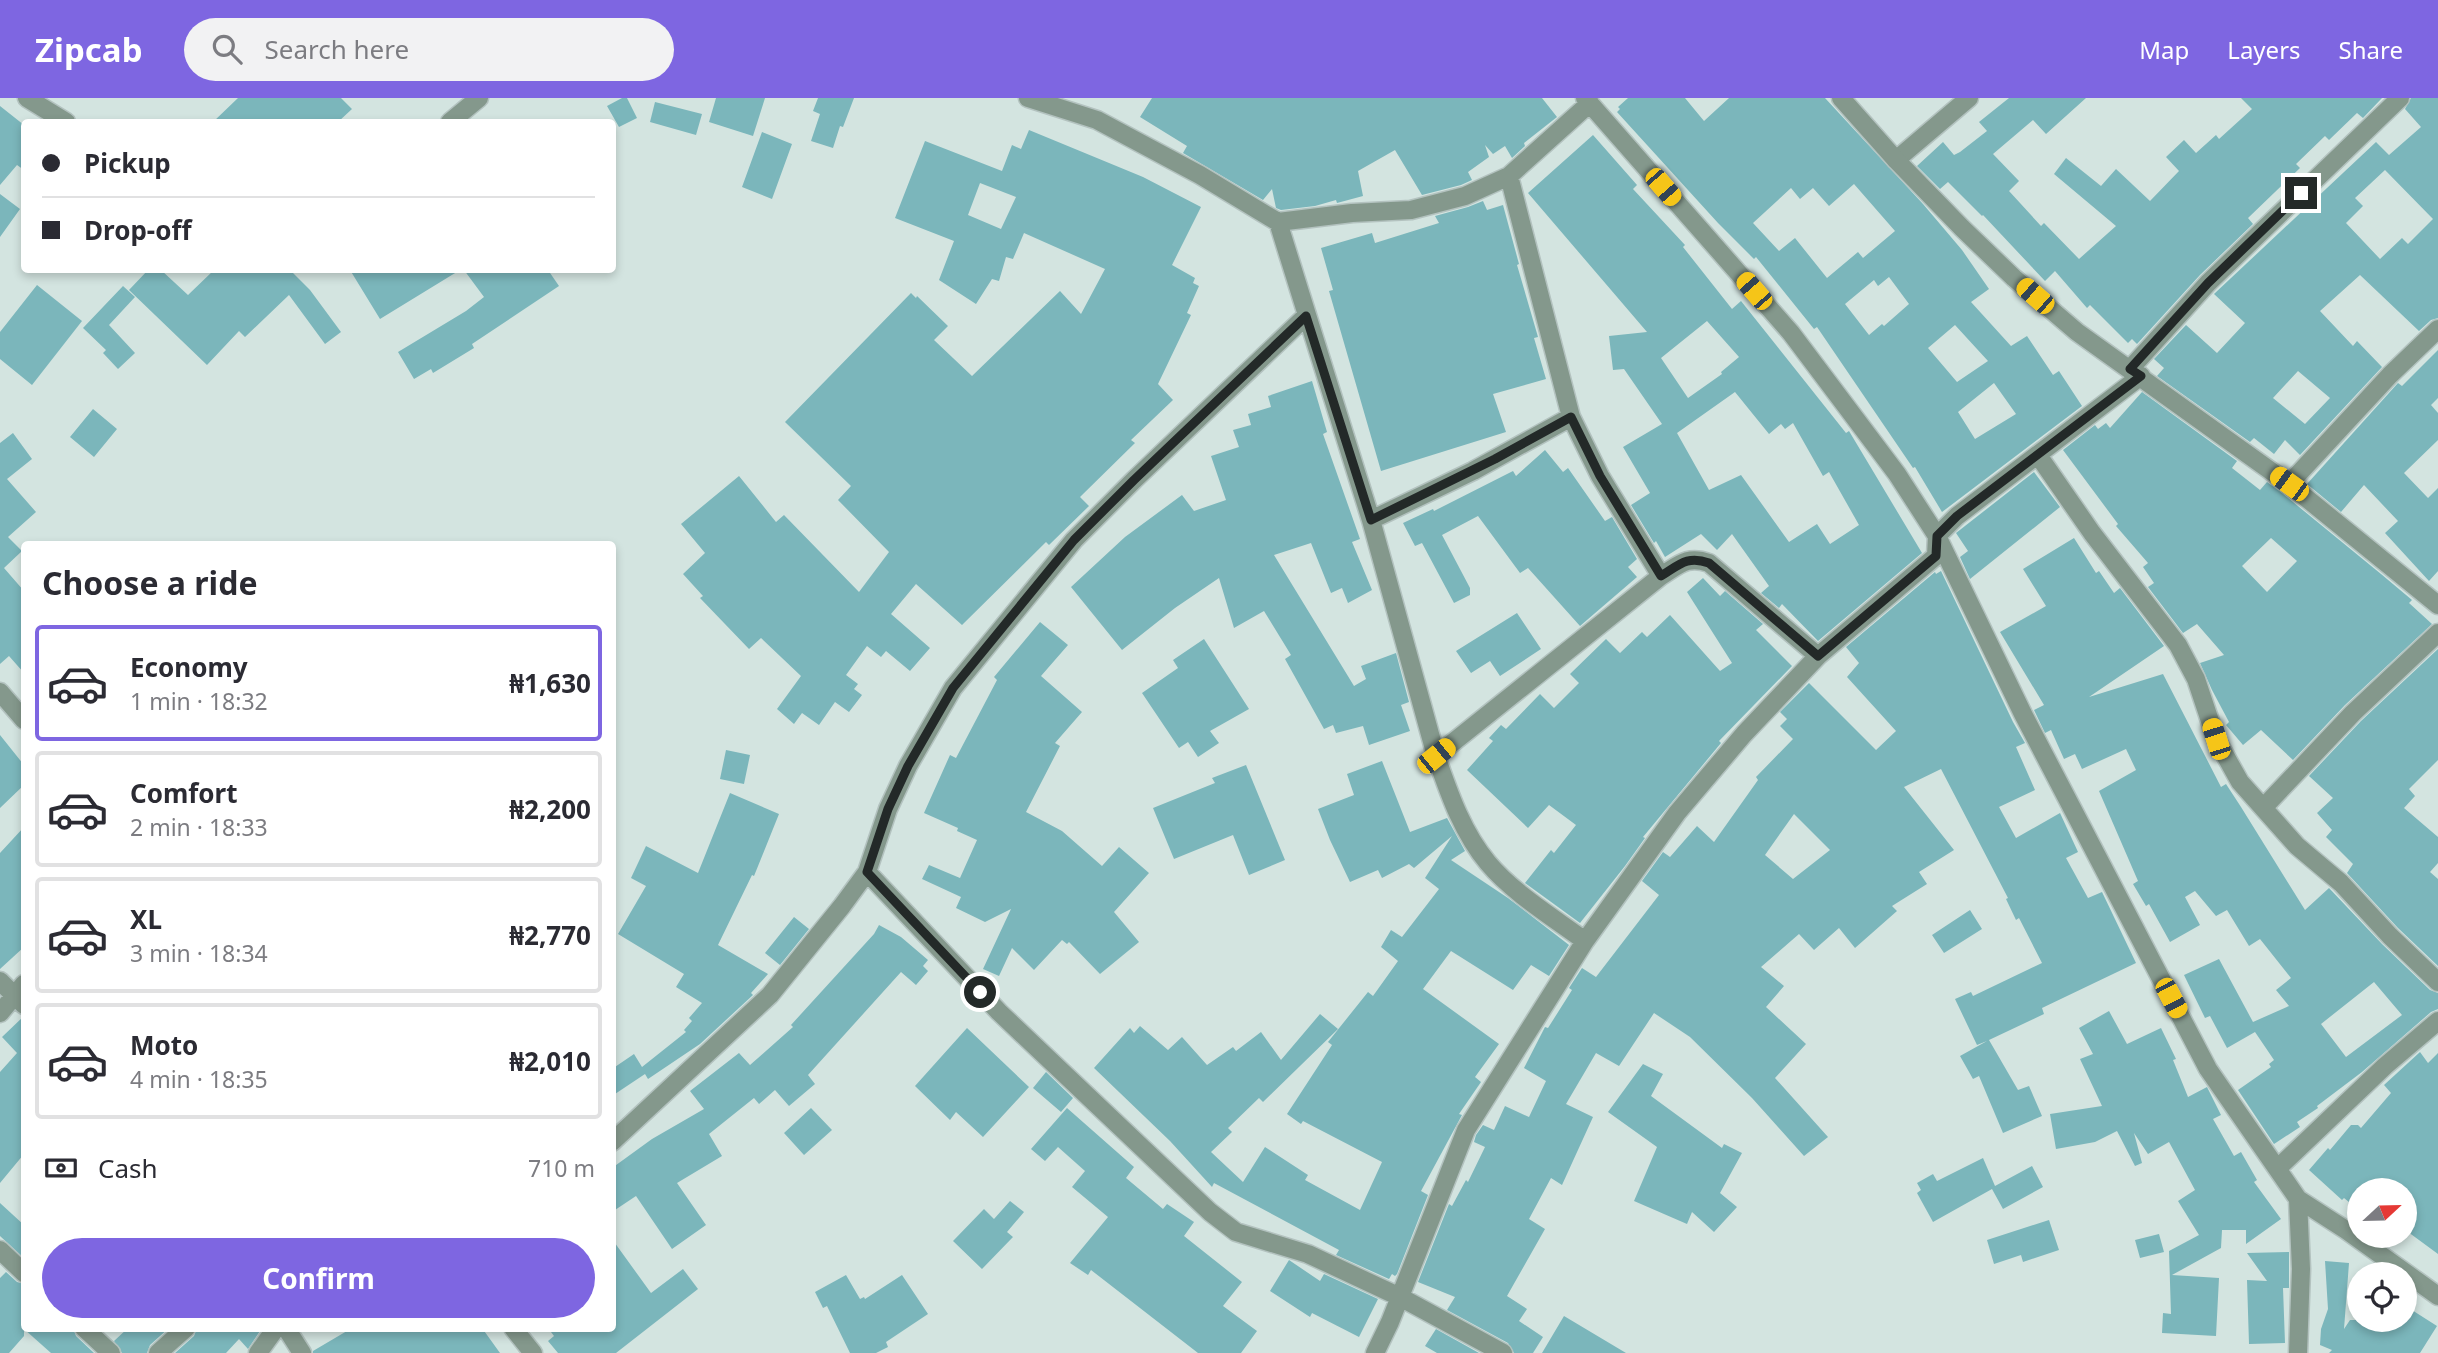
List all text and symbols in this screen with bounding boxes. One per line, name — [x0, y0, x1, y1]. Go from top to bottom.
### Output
search box — [184, 18, 674, 81]
text: Zipcab — [35, 27, 142, 72]
icon: search — [208, 30, 246, 68]
text: Search here — [264, 31, 409, 67]
text: Map — [2139, 33, 2189, 66]
text: Layers — [2227, 33, 2301, 66]
text: Share — [2339, 33, 2403, 66]
text: Pickup — [84, 145, 171, 181]
car — [1642, 164, 1685, 210]
route end — [2285, 177, 2317, 209]
text: Drop-off — [84, 212, 191, 248]
car — [1733, 268, 1776, 314]
car — [2013, 274, 2058, 318]
car — [2266, 463, 2313, 505]
text: Choose a ride — [42, 561, 258, 604]
text: Economy — [130, 649, 248, 685]
icon: car — [46, 652, 109, 715]
text: ₦1,630 — [509, 665, 591, 701]
text: 1 min · 18:32 — [130, 685, 268, 717]
car — [2200, 716, 2233, 762]
car — [1414, 735, 1459, 777]
text: Comfort — [130, 775, 238, 811]
icon: car — [46, 778, 109, 841]
text: ₦2,200 — [509, 791, 591, 827]
text: 2 min · 18:33 — [130, 811, 268, 843]
text: XL — [130, 901, 162, 937]
icon: car — [46, 904, 109, 967]
text: ₦2,770 — [509, 917, 591, 953]
text: 3 min · 18:34 — [130, 937, 268, 969]
car — [2152, 975, 2191, 1021]
route start — [964, 976, 996, 1008]
text: Moto — [130, 1027, 198, 1063]
icon: car — [46, 1030, 109, 1093]
text: ₦2,010 — [509, 1043, 591, 1079]
text: 4 min · 18:35 — [130, 1063, 268, 1095]
icon: cash — [42, 1149, 80, 1187]
text: Cash — [98, 1150, 158, 1186]
text: 710 m — [528, 1152, 595, 1184]
north arrow — [2347, 1178, 2417, 1248]
map controls — [2347, 1178, 2417, 1332]
button: Confirm — [42, 1238, 595, 1318]
button: locate — [2347, 1262, 2417, 1332]

